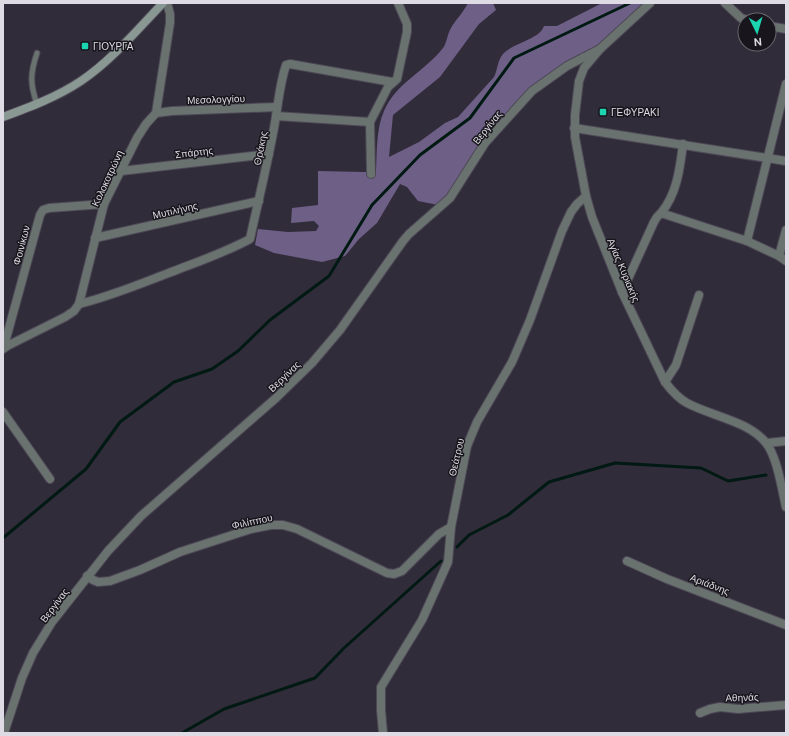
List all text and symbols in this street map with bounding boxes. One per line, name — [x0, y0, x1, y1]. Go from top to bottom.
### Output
north arrow — [737, 12, 777, 52]
text: N — [753, 35, 762, 49]
place label: ΓΙΟΥΡΓΑ — [93, 40, 134, 53]
marker: ΓΙΟΥΡΓΑ — [80, 41, 90, 51]
street label: Μεσολογγίου — [187, 92, 245, 107]
place label: ΓΕΦΥΡΑΚΙ — [611, 106, 660, 119]
marker: ΓΕΦΥΡΑΚΙ — [598, 107, 608, 117]
street label: Βεργίνας — [470, 108, 505, 147]
street label: Θράκης — [251, 130, 270, 166]
street label: Σπάρτης — [174, 144, 214, 161]
street label: Κολοκοτρώνη — [89, 148, 126, 208]
street label: Μυτιλήνης — [151, 199, 199, 222]
street label: Φοινίκων — [10, 224, 33, 266]
street label: Αγίας Κυριακής — [604, 236, 643, 304]
street label: Βεργίνας — [266, 358, 303, 395]
street label: Θεάτρου — [446, 437, 467, 477]
street label: Φιλίππου — [231, 511, 274, 532]
street label: Αριάδνης — [688, 571, 732, 598]
street label: Βεργίνας — [37, 585, 72, 625]
street label: Αθηνάς — [725, 690, 759, 705]

